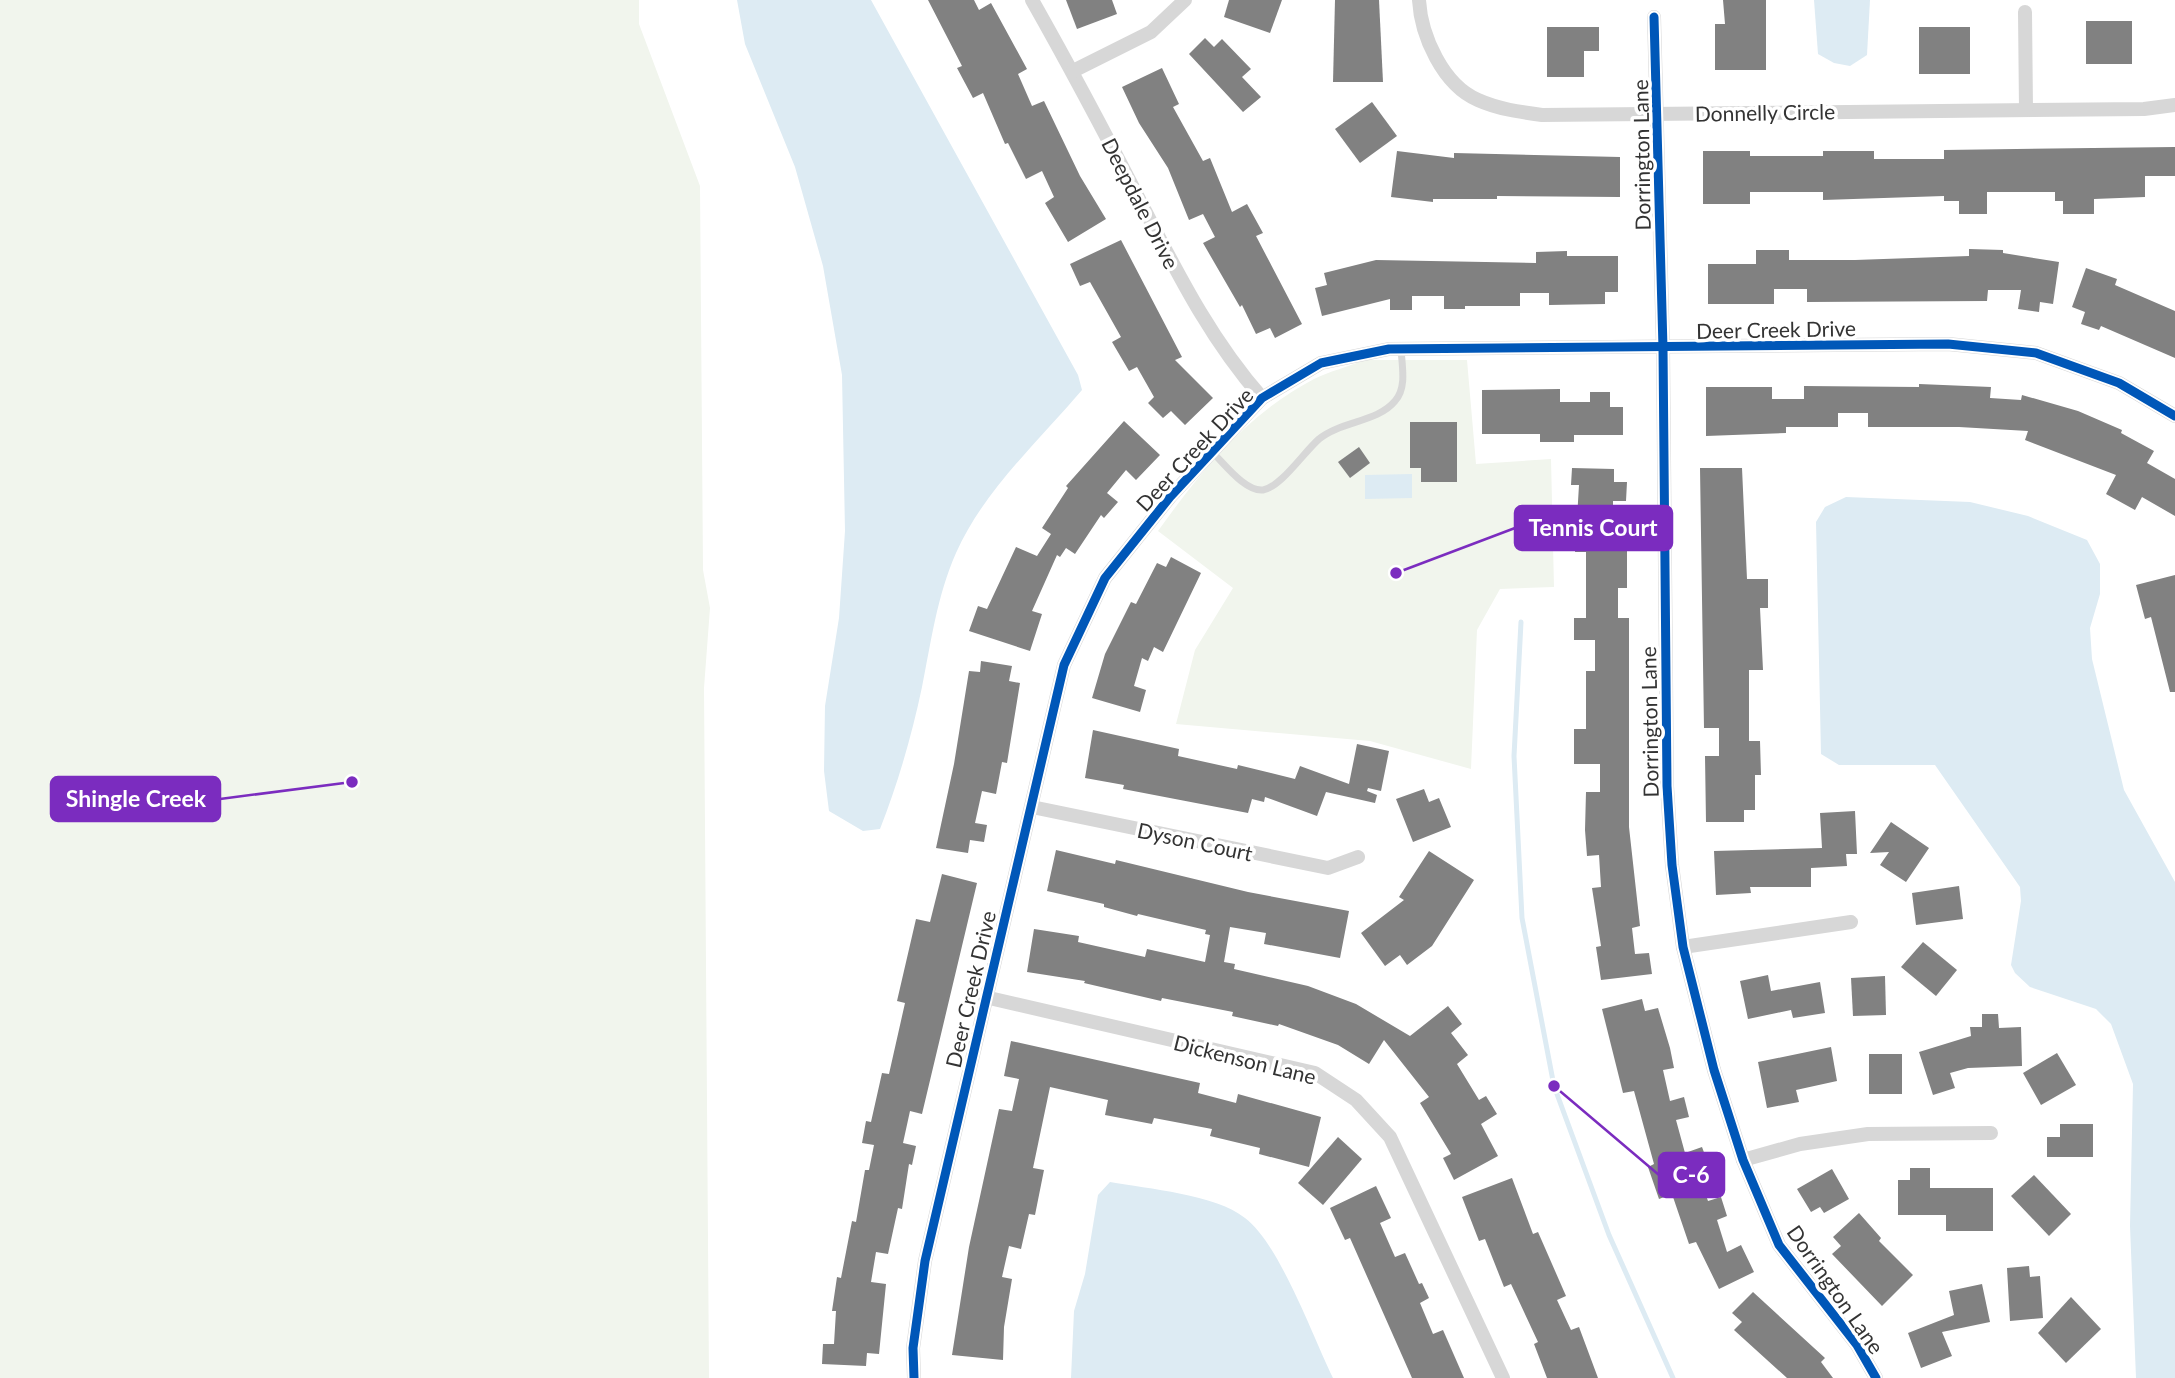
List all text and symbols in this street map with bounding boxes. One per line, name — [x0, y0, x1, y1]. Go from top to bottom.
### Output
street label: Dorrington Lane — [1627, 79, 1655, 231]
street label: Donnelly Circle — [1695, 98, 1835, 126]
street label: Deepdale Drive — [1097, 133, 1185, 273]
street label: Deer Creek Drive — [1696, 315, 1856, 343]
street label: Deer Creek Drive — [1130, 382, 1258, 516]
callout: Tennis Court — [1515, 506, 1672, 550]
text: Tennis Court — [1528, 513, 1658, 541]
street label: Dorrington Lane — [1635, 646, 1663, 798]
callout: Shingle Creek — [51, 777, 220, 821]
text: Shingle Creek — [66, 784, 207, 812]
street label: Dyson Court — [1135, 817, 1255, 866]
street label: Deer Creek Drive — [940, 908, 1000, 1070]
street label: Dickenson Lane — [1171, 1029, 1319, 1089]
callout: C-6 — [1659, 1153, 1724, 1197]
text: C-6 — [1672, 1160, 1710, 1188]
street label: Dorrington Lane — [1782, 1220, 1890, 1358]

